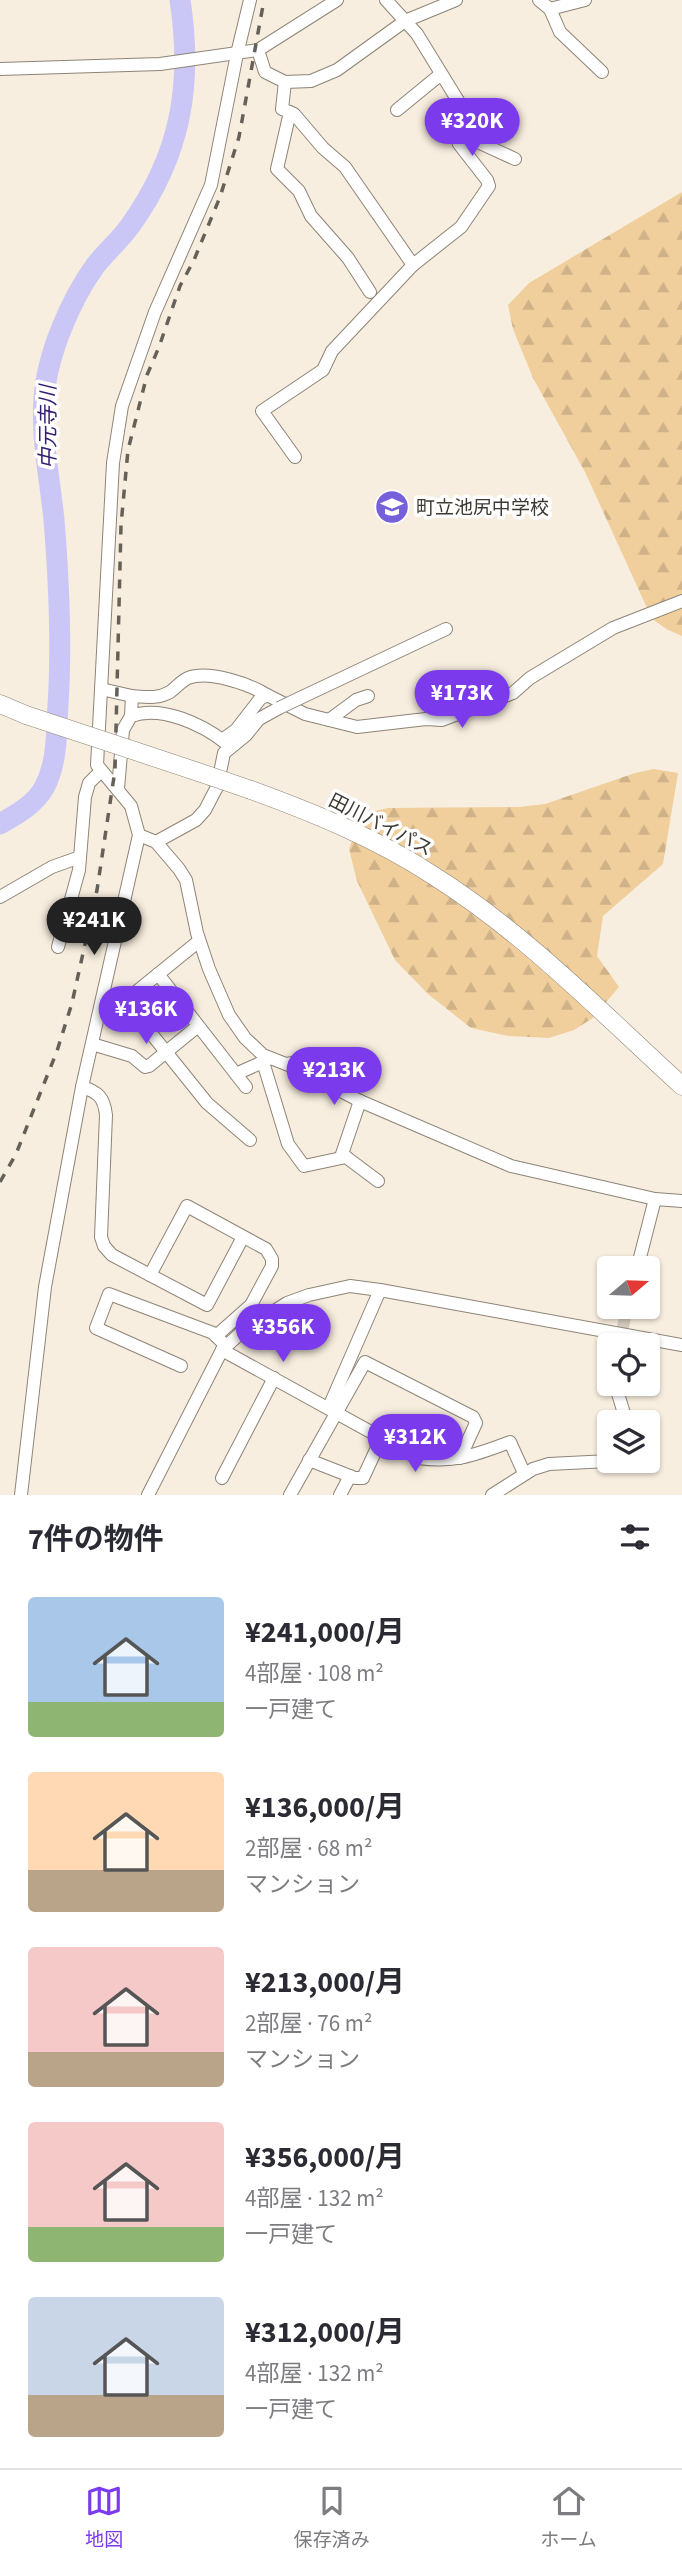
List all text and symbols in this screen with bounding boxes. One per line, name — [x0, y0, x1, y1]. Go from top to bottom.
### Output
pin: ¥320K — [423, 99, 521, 158]
text: ¥320K — [441, 104, 503, 137]
water label: 中元寺川 — [33, 383, 63, 469]
school or university icon: 町立池尻中学校 — [373, 488, 411, 526]
place label: 町立池尻中学校 — [416, 495, 549, 522]
pin: ¥173K — [413, 670, 511, 730]
text: ¥173K — [431, 676, 493, 709]
street label: 田川バイパス — [324, 788, 437, 863]
pin: ¥241K — [45, 898, 143, 957]
text: ¥241K — [63, 903, 125, 936]
pin: ¥136K — [97, 986, 195, 1046]
text: ¥136K — [115, 992, 177, 1025]
pin: ¥213K — [285, 1048, 383, 1107]
text: ¥213K — [303, 1053, 365, 1086]
north arrow — [597, 1256, 660, 1320]
map controls — [597, 1256, 660, 1473]
pin: ¥356K — [234, 1304, 332, 1364]
text: ¥356K — [252, 1310, 314, 1343]
button: locate — [597, 1333, 660, 1396]
button: layers — [597, 1410, 660, 1473]
pin: ¥312K — [366, 1414, 464, 1474]
text: ¥312K — [384, 1420, 446, 1453]
text: 7件の物件 — [28, 1518, 164, 1561]
icon: filters — [616, 1518, 654, 1556]
text: ¥241,000/月 — [245, 1611, 405, 1654]
icon: home — [84, 1625, 168, 1709]
text: 4部屋 · 108 m² — [245, 1657, 384, 1690]
text: 一戸建て — [245, 1693, 337, 1726]
text: ¥136,000/月 — [245, 1786, 405, 1829]
icon: home — [84, 1800, 168, 1884]
text: 2部屋 · 68 m² — [245, 1832, 372, 1865]
text: マンション — [245, 1868, 360, 1901]
text: ¥213,000/月 — [245, 1961, 405, 2004]
icon: home — [84, 1975, 168, 2059]
text: 2部屋 · 76 m² — [245, 2007, 372, 2040]
text: マンション — [245, 2043, 360, 2076]
text: ¥356,000/月 — [245, 2136, 405, 2179]
icon: home — [84, 2150, 168, 2234]
text: 4部屋 · 132 m² — [245, 2182, 384, 2215]
text: 一戸建て — [245, 2218, 337, 2251]
text: ¥312,000/月 — [245, 2311, 405, 2354]
icon: home — [84, 2325, 168, 2409]
text: 4部屋 · 132 m² — [245, 2357, 384, 2390]
text: 一戸建て — [245, 2393, 337, 2426]
tab: 地図 — [85, 2482, 123, 2554]
tab: 保存済み — [294, 2482, 370, 2554]
tab: ホーム — [540, 2482, 597, 2554]

